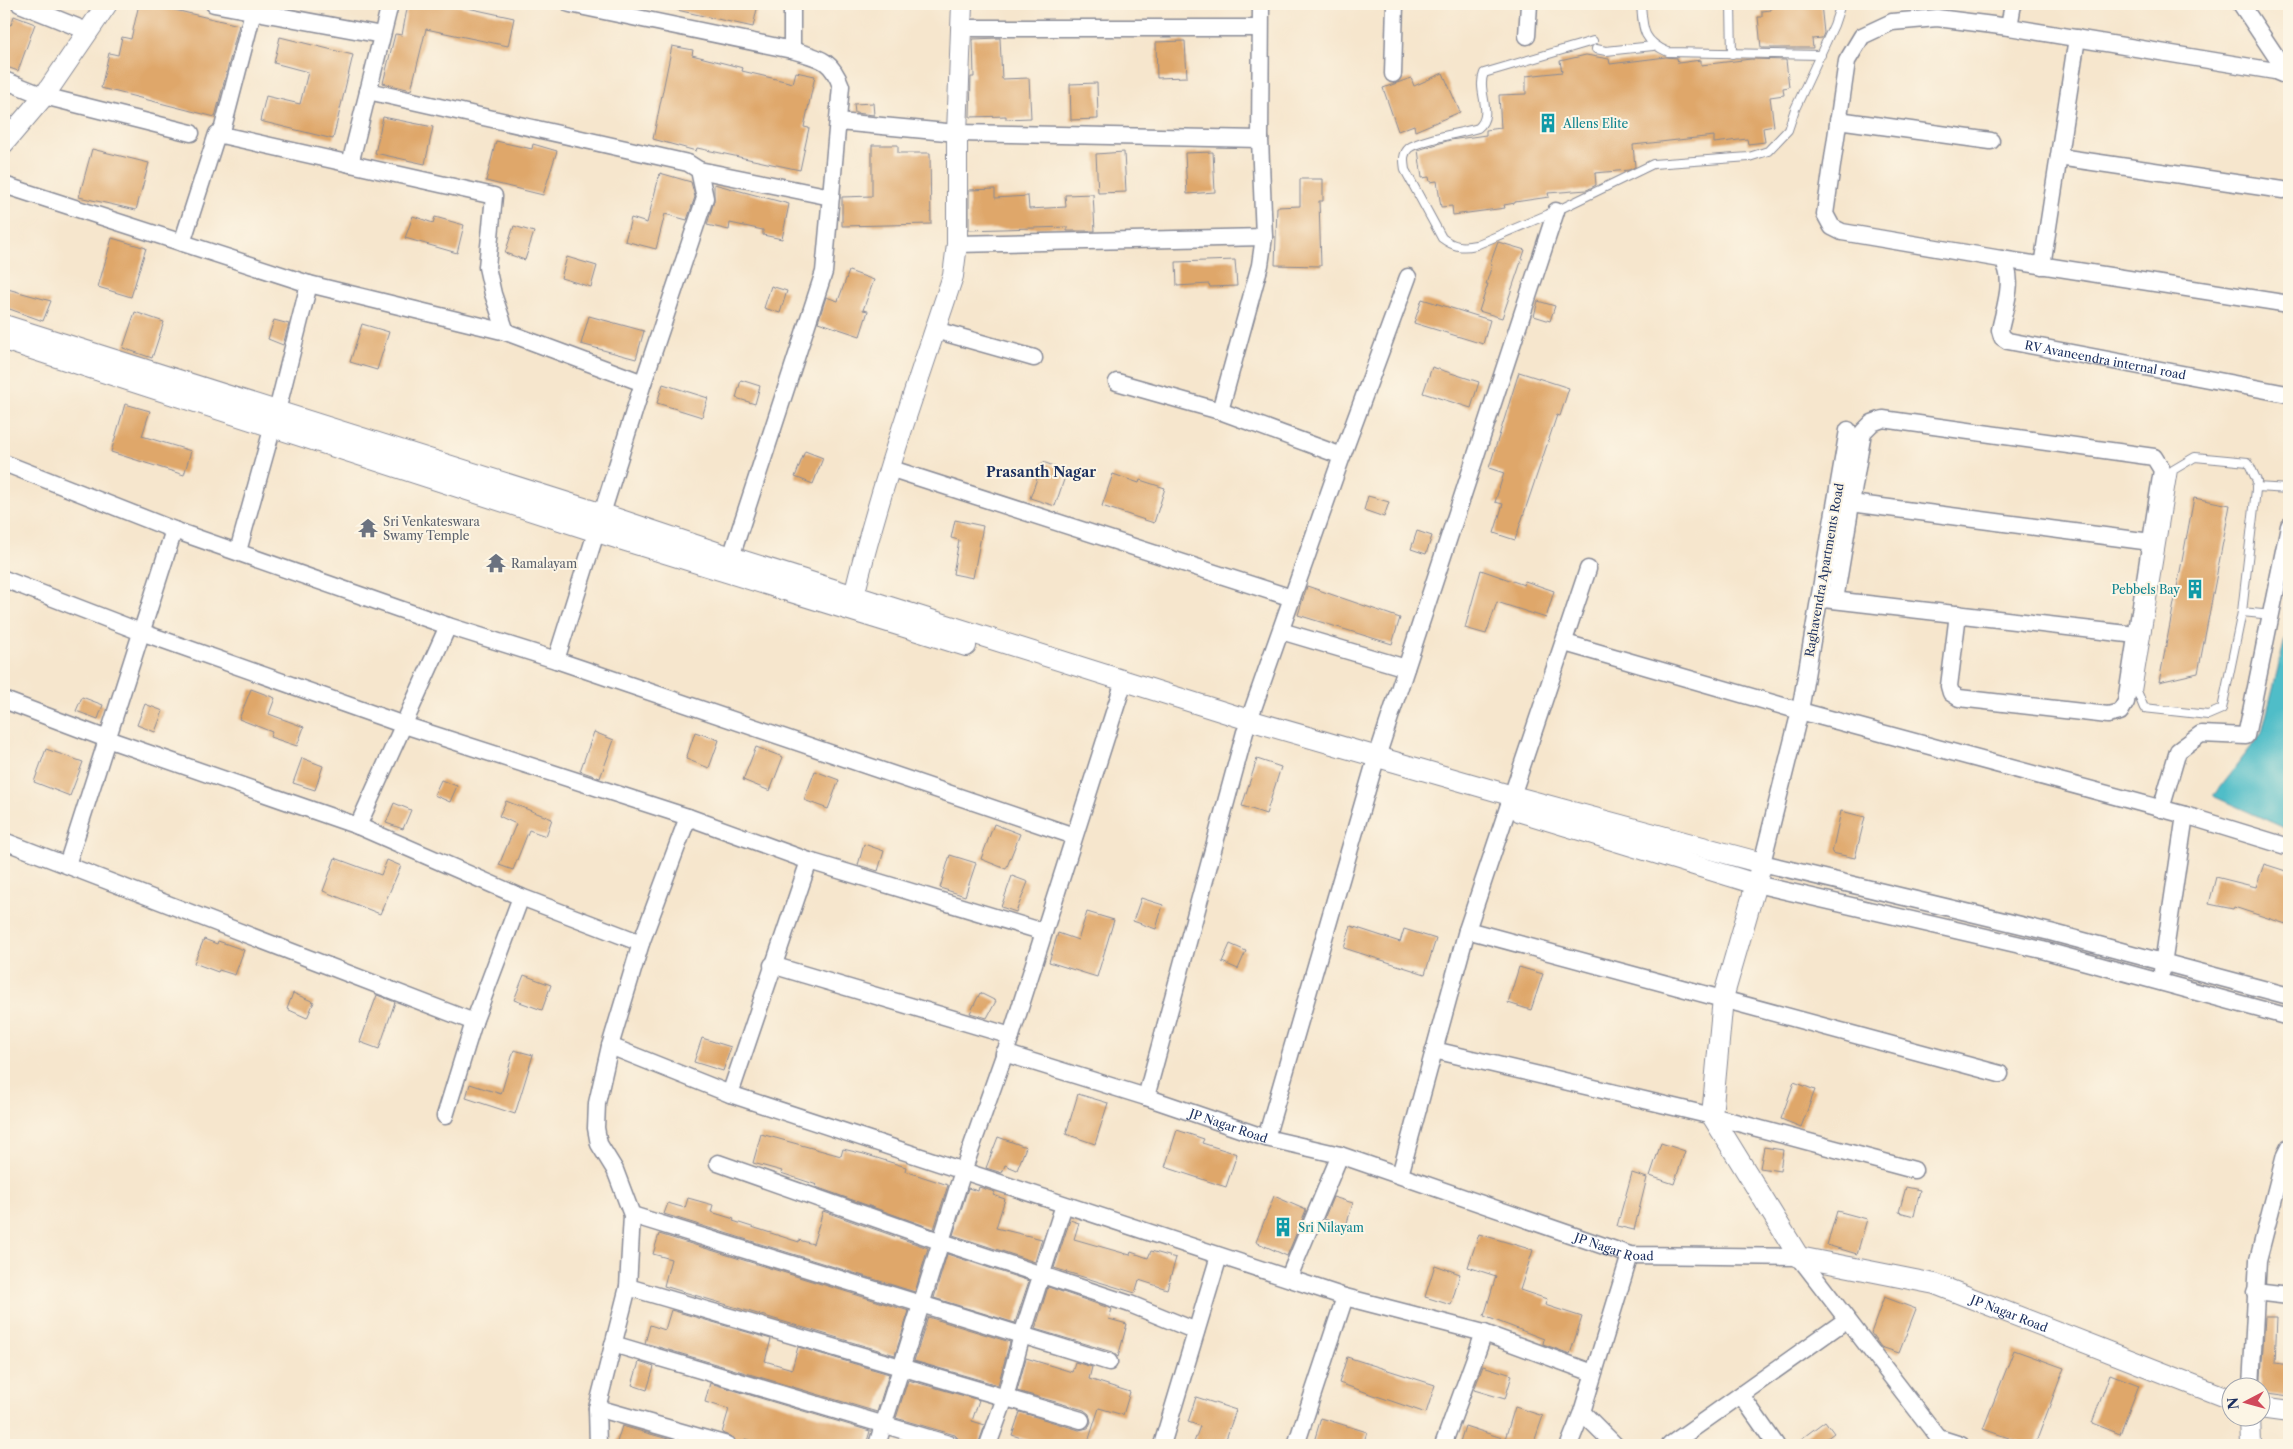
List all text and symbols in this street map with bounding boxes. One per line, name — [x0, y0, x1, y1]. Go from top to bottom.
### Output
building icon: Allens Elite — [1537, 112, 1559, 134]
place label: Allens Elite — [1562, 116, 1628, 131]
street label: RV Avaneendra internal road — [2024, 337, 2188, 382]
district label: Prasanth Nagar — [986, 463, 1096, 481]
street label: Raghavendra Apartments Road — [1801, 481, 1847, 658]
place label: Sri Venkateswara Swamy Temple — [383, 514, 481, 543]
temple icon: Sri Venkateswara Swamy Temple — [357, 517, 379, 539]
temple icon: Ramalayam — [485, 552, 507, 574]
place label: Ramalayam — [511, 556, 577, 571]
building icon: Pebbels Bay — [2184, 578, 2206, 600]
place label: Pebbels Bay — [2111, 582, 2180, 597]
street label: JP Nagar Road — [1186, 1104, 1270, 1146]
building icon: Sri Nilayam — [1272, 1216, 1294, 1238]
place label: Sri Nilayam — [1298, 1220, 1364, 1235]
street label: JP Nagar Road — [1571, 1228, 1654, 1263]
street label: JP Nagar Road — [1967, 1290, 2051, 1335]
north arrow — [2220, 1376, 2270, 1426]
text: N — [2223, 1396, 2243, 1410]

